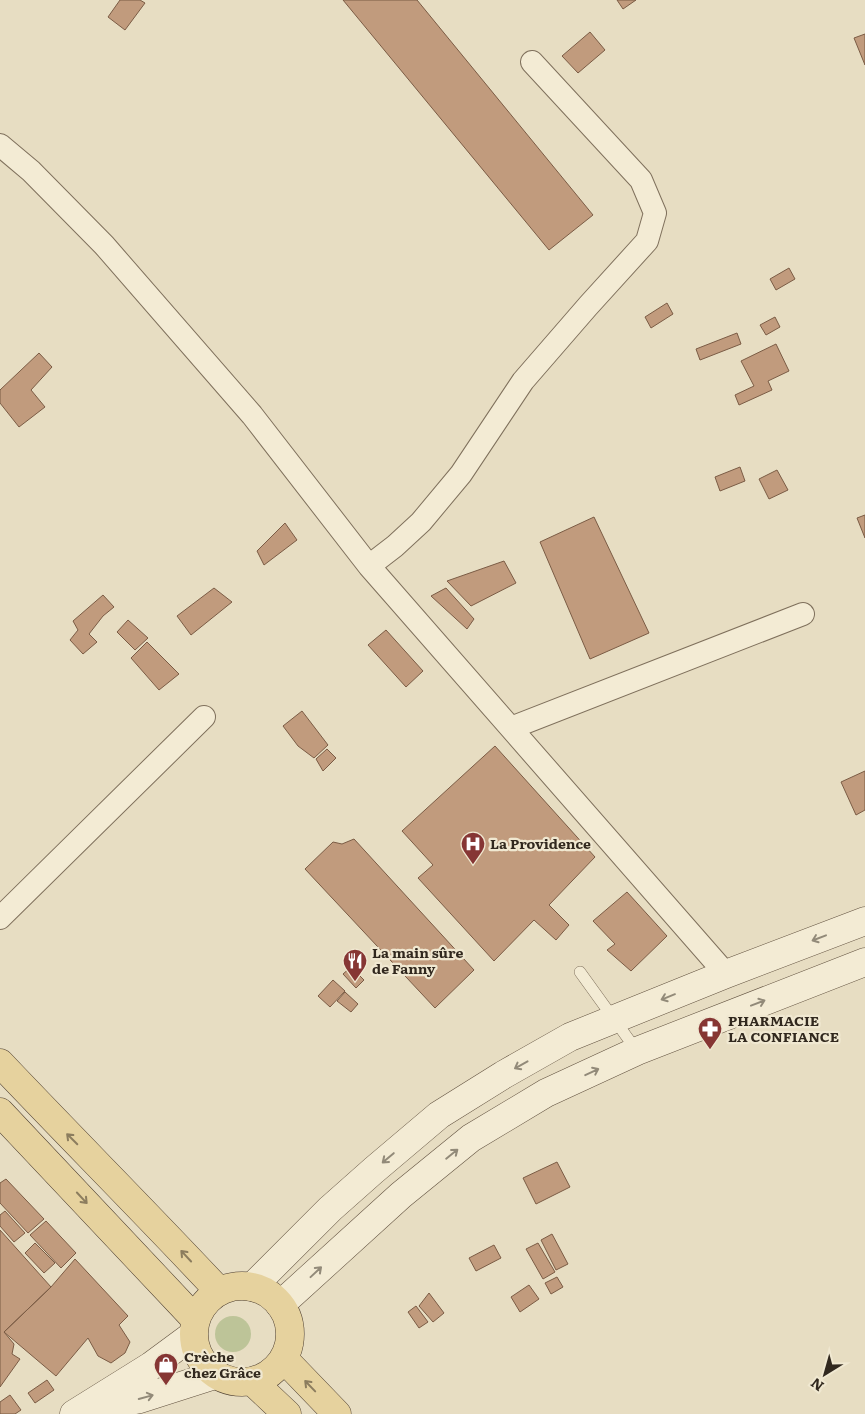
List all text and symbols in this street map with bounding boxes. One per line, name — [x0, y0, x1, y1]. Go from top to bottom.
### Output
hospital icon: La Providence — [460, 831, 486, 865]
place label: La Providence — [490, 833, 591, 853]
one-way arrow — [812, 934, 827, 943]
place label: La main sûre de Fanny — [372, 942, 463, 978]
restaurant icon: La main sûre de Fanny — [342, 948, 368, 982]
one-way arrow — [661, 993, 676, 1003]
one-way arrow — [750, 998, 765, 1007]
place label: PHARMACIE LA CONFIANCE — [728, 1010, 839, 1046]
pharmacy icon: PHARMACIE LA CONFIANCE — [697, 1016, 723, 1050]
one-way arrow — [514, 1061, 528, 1071]
one-way arrow — [584, 1067, 599, 1076]
one-way arrow — [66, 1133, 79, 1145]
one-way arrow — [445, 1148, 458, 1159]
one-way arrow — [381, 1152, 394, 1164]
one-way arrow — [76, 1191, 88, 1204]
one-way arrow — [180, 1249, 192, 1262]
one-way arrow — [309, 1266, 322, 1277]
place label: Crèche chez Grâce — [184, 1346, 261, 1382]
north arrow — [800, 1349, 850, 1399]
shop icon: Crèche chez Grâce — [153, 1352, 179, 1386]
text: N — [806, 1374, 827, 1397]
one-way arrow — [304, 1380, 316, 1393]
one-way arrow — [138, 1392, 154, 1401]

